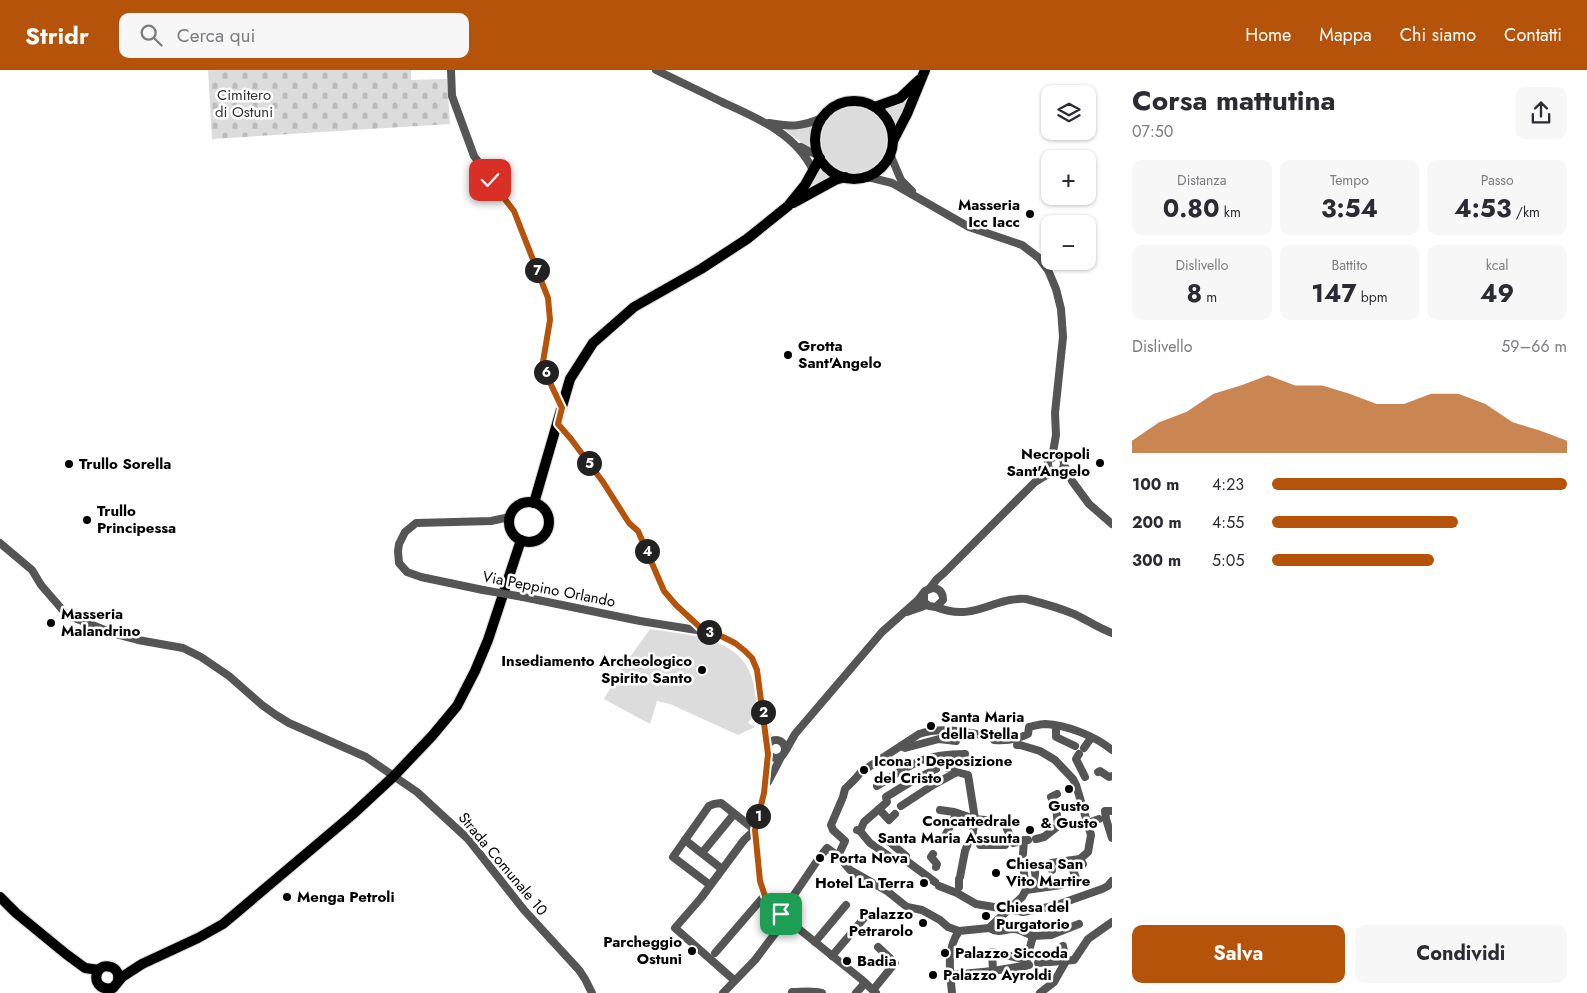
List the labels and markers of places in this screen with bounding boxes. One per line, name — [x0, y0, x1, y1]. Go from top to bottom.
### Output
pin — [469, 159, 511, 201]
place label: Masseria Icc Iacc — [958, 194, 1020, 233]
marker: Masseria Icc Iacc — [1024, 208, 1036, 220]
pin: 7 — [524, 258, 550, 282]
place label: Grotta Sant'Angelo — [798, 335, 882, 374]
marker: Grotta Sant'Angelo — [782, 349, 794, 361]
pin: 6 — [534, 360, 558, 384]
place label: Necropoli Sant'Angelo — [1006, 443, 1090, 482]
pin: 5 — [576, 450, 602, 476]
place label: Trullo Sorella — [79, 453, 171, 475]
marker: Necropoli Sant'Angelo — [1094, 457, 1106, 469]
marker: Trullo Sorella — [63, 458, 75, 470]
place label: Trullo Principessa — [97, 500, 176, 539]
marker: Trullo Principessa — [81, 514, 93, 526]
pin: 4 — [634, 538, 660, 564]
place label: Masseria Malandrino — [61, 603, 140, 642]
marker: Masseria Malandrino — [45, 617, 57, 629]
pin: 3 — [696, 620, 722, 644]
place label: Insediamento Archeologico Spirito Santo — [501, 650, 692, 689]
marker: Insediamento Archeologico Spirito Santo — [696, 664, 708, 676]
pin: 2 — [750, 700, 776, 724]
place label: Santa Maria della Stella — [941, 706, 1024, 745]
marker: Santa Maria della Stella — [925, 720, 937, 732]
place label: Icona : Deposizione del Cristo — [874, 750, 1013, 789]
marker: Icona : Deposizione del Cristo — [858, 764, 870, 776]
marker: Gusto & Gusto — [1063, 783, 1075, 795]
place label: Gusto & Gusto — [1040, 795, 1098, 834]
pin: 1 — [746, 804, 770, 828]
place label: Concattedrale Santa Maria Assunta — [877, 810, 1020, 849]
marker: Concattedrale Santa Maria Assunta — [1024, 824, 1036, 836]
place label: Porta Nova — [830, 847, 908, 869]
marker: Porta Nova — [814, 852, 826, 864]
place label: Chiesa San Vito Martire — [1005, 853, 1091, 892]
marker: Chiesa San Vito Martire — [990, 867, 1002, 879]
place label: Hotel La Terra — [815, 872, 914, 894]
marker: Hotel La Terra — [918, 877, 930, 889]
place label: Menga Petroli — [297, 886, 395, 908]
marker: Menga Petroli — [281, 891, 293, 903]
pin — [760, 893, 802, 935]
place label: Chiesa del Purgatorio — [996, 896, 1070, 935]
place label: Palazzo Petrarolo — [849, 903, 913, 942]
marker: Chiesa del Purgatorio — [980, 910, 992, 922]
marker: Palazzo Petrarolo — [917, 917, 929, 929]
place label: Parcheggio Ostuni — [603, 931, 682, 970]
place label: Palazzo Siccoda — [955, 942, 1068, 964]
marker: Parcheggio Ostuni — [686, 945, 698, 957]
marker: Palazzo Siccoda — [939, 947, 951, 959]
place label: Badia — [857, 950, 897, 972]
marker: Badia — [841, 955, 853, 967]
place label: Palazzo Ayroldi — [943, 964, 1052, 986]
marker: Palazzo Ayroldi — [927, 969, 939, 981]

